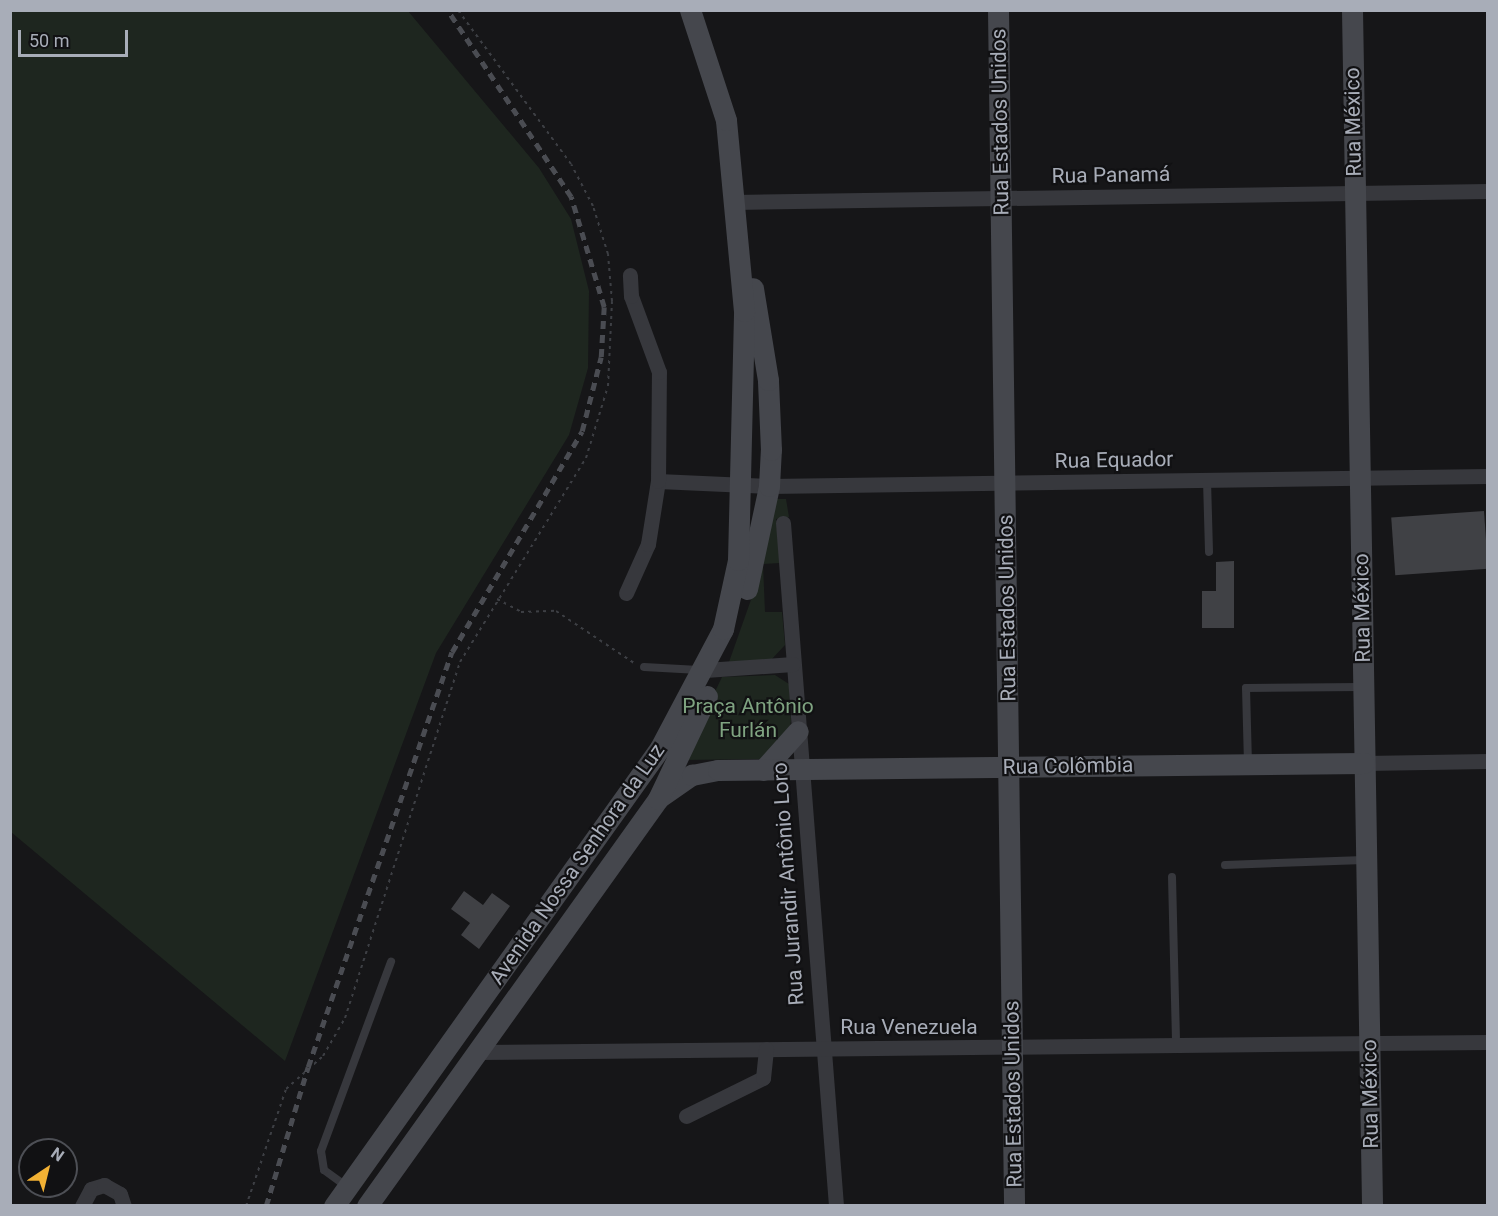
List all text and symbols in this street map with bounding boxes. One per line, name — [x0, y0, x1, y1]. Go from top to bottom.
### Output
scale bar — [21, 18, 130, 56]
street label: Rua Estados Unidos — [986, 28, 1014, 216]
text: 50 m — [29, 30, 69, 51]
street label: Rua México — [1339, 67, 1367, 177]
street label: Rua Panamá — [1052, 161, 1170, 189]
street label: Rua Equador — [1054, 446, 1174, 474]
street label: Rua Estados Unidos — [993, 514, 1021, 702]
street label: Rua México — [1348, 553, 1376, 663]
park label: Praça Antônio Furlán — [682, 693, 814, 743]
street label: Avenida Nossa Senhora da Luz — [484, 739, 670, 989]
street label: Rua Colômbia — [1002, 752, 1134, 780]
street label: Rua Jurandir Antônio Loro — [767, 762, 809, 1006]
street label: Rua Estados Unidos — [999, 1000, 1027, 1188]
street label: Rua Venezuela — [840, 1014, 978, 1040]
street label: Rua México — [1356, 1039, 1384, 1149]
north arrow — [18, 1138, 78, 1198]
text: N — [47, 1143, 68, 1166]

